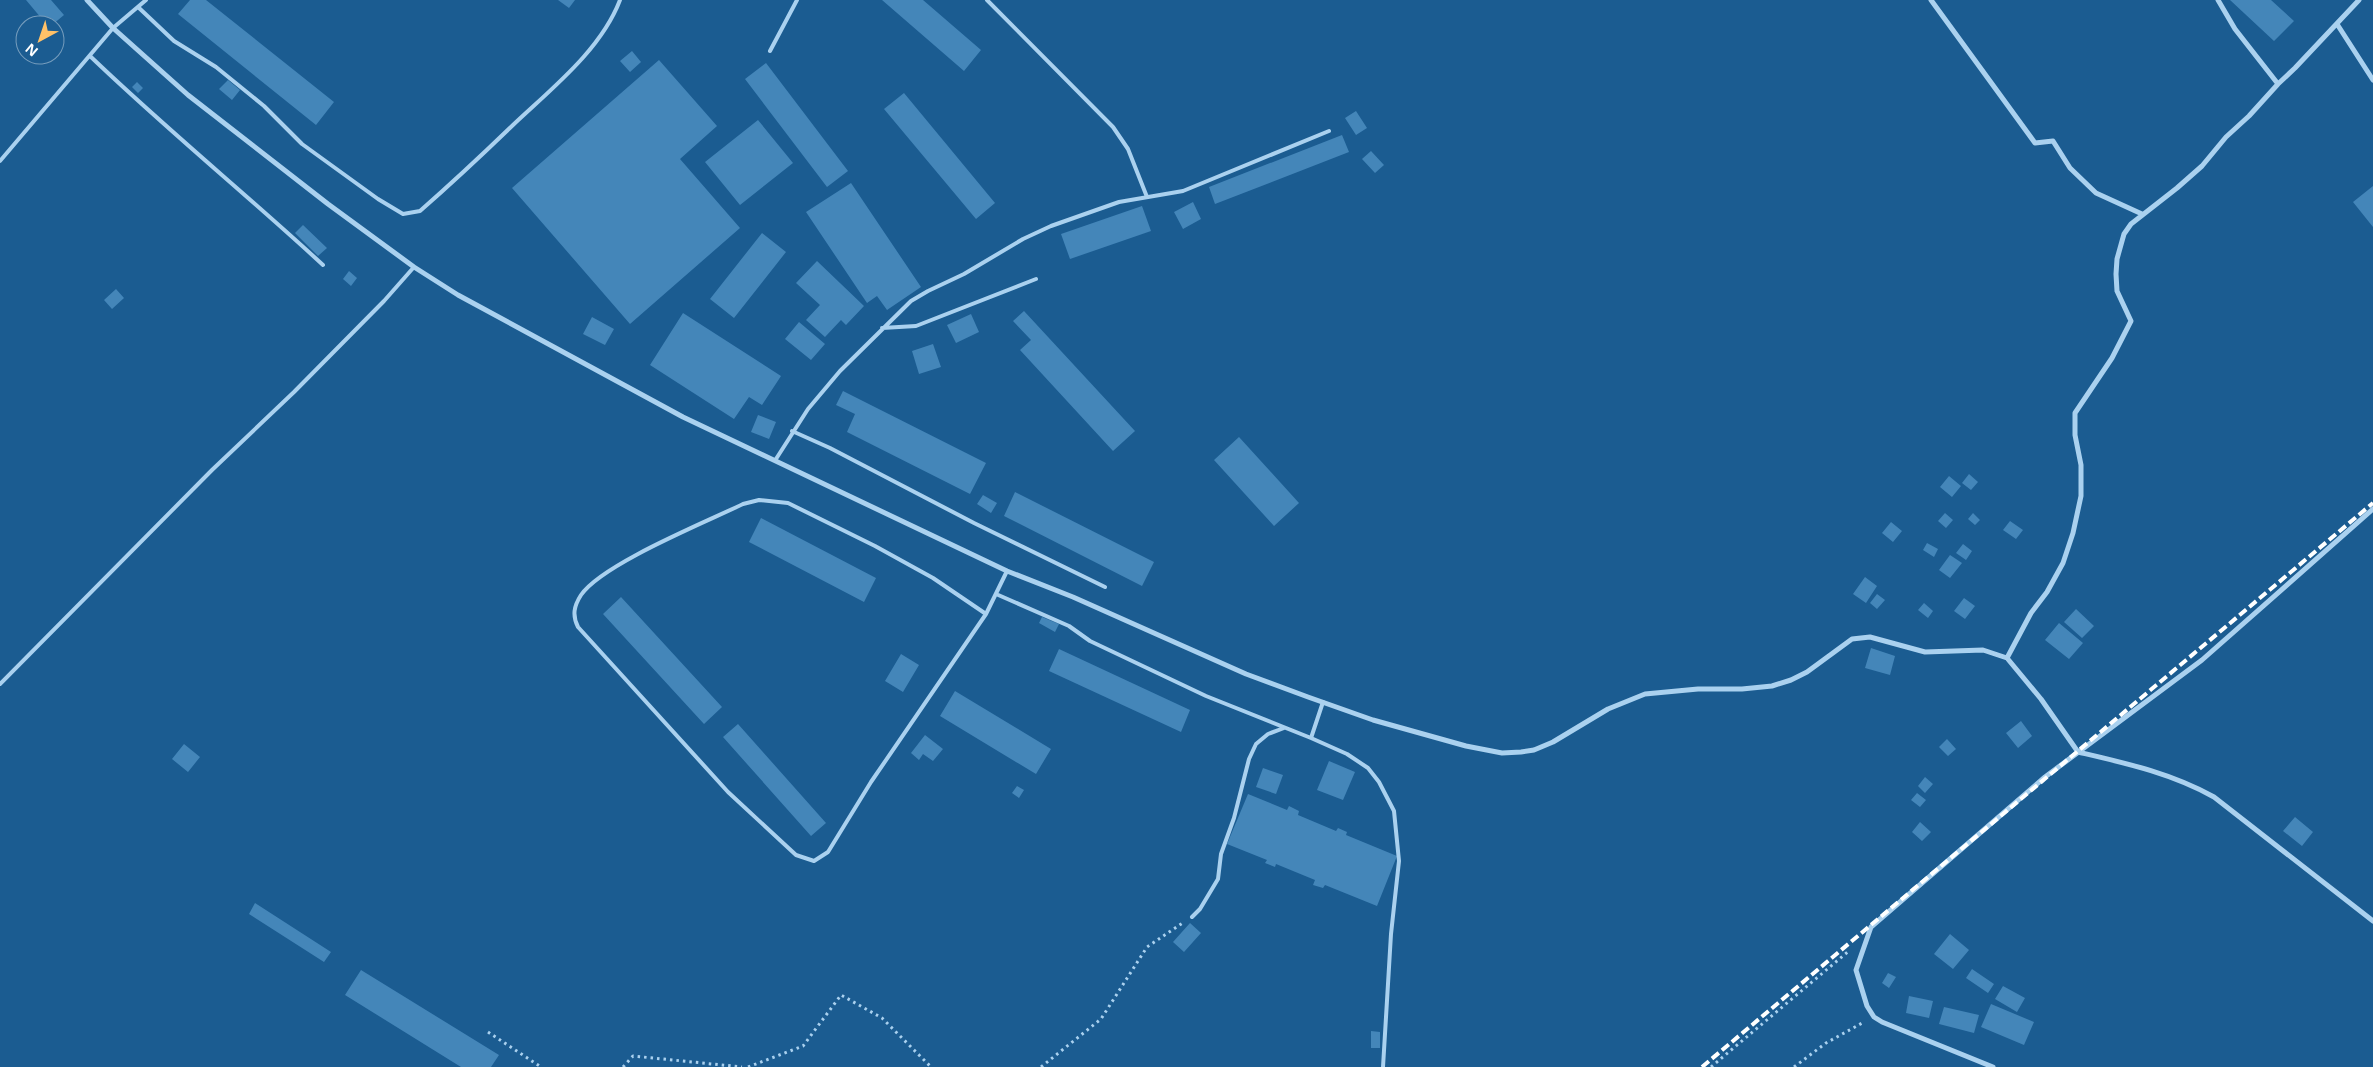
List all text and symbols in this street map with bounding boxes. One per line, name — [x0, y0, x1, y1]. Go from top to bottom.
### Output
north arrow — [15, 15, 65, 65]
text: N — [21, 39, 42, 61]

